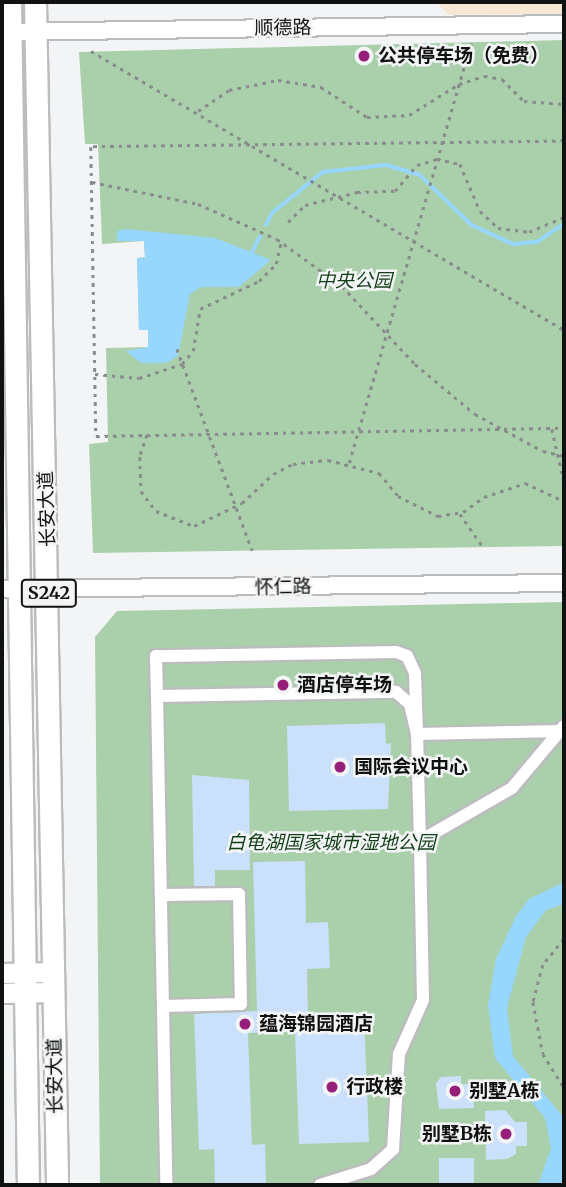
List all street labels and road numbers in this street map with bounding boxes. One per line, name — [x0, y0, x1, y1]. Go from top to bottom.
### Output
street label: 顺德路 — [254, 16, 312, 40]
street label: 长安大道 — [34, 471, 60, 547]
street label: 怀仁路 — [254, 575, 312, 599]
road number: S242 — [19, 578, 79, 608]
street label: 长安大道 — [43, 1038, 67, 1114]

